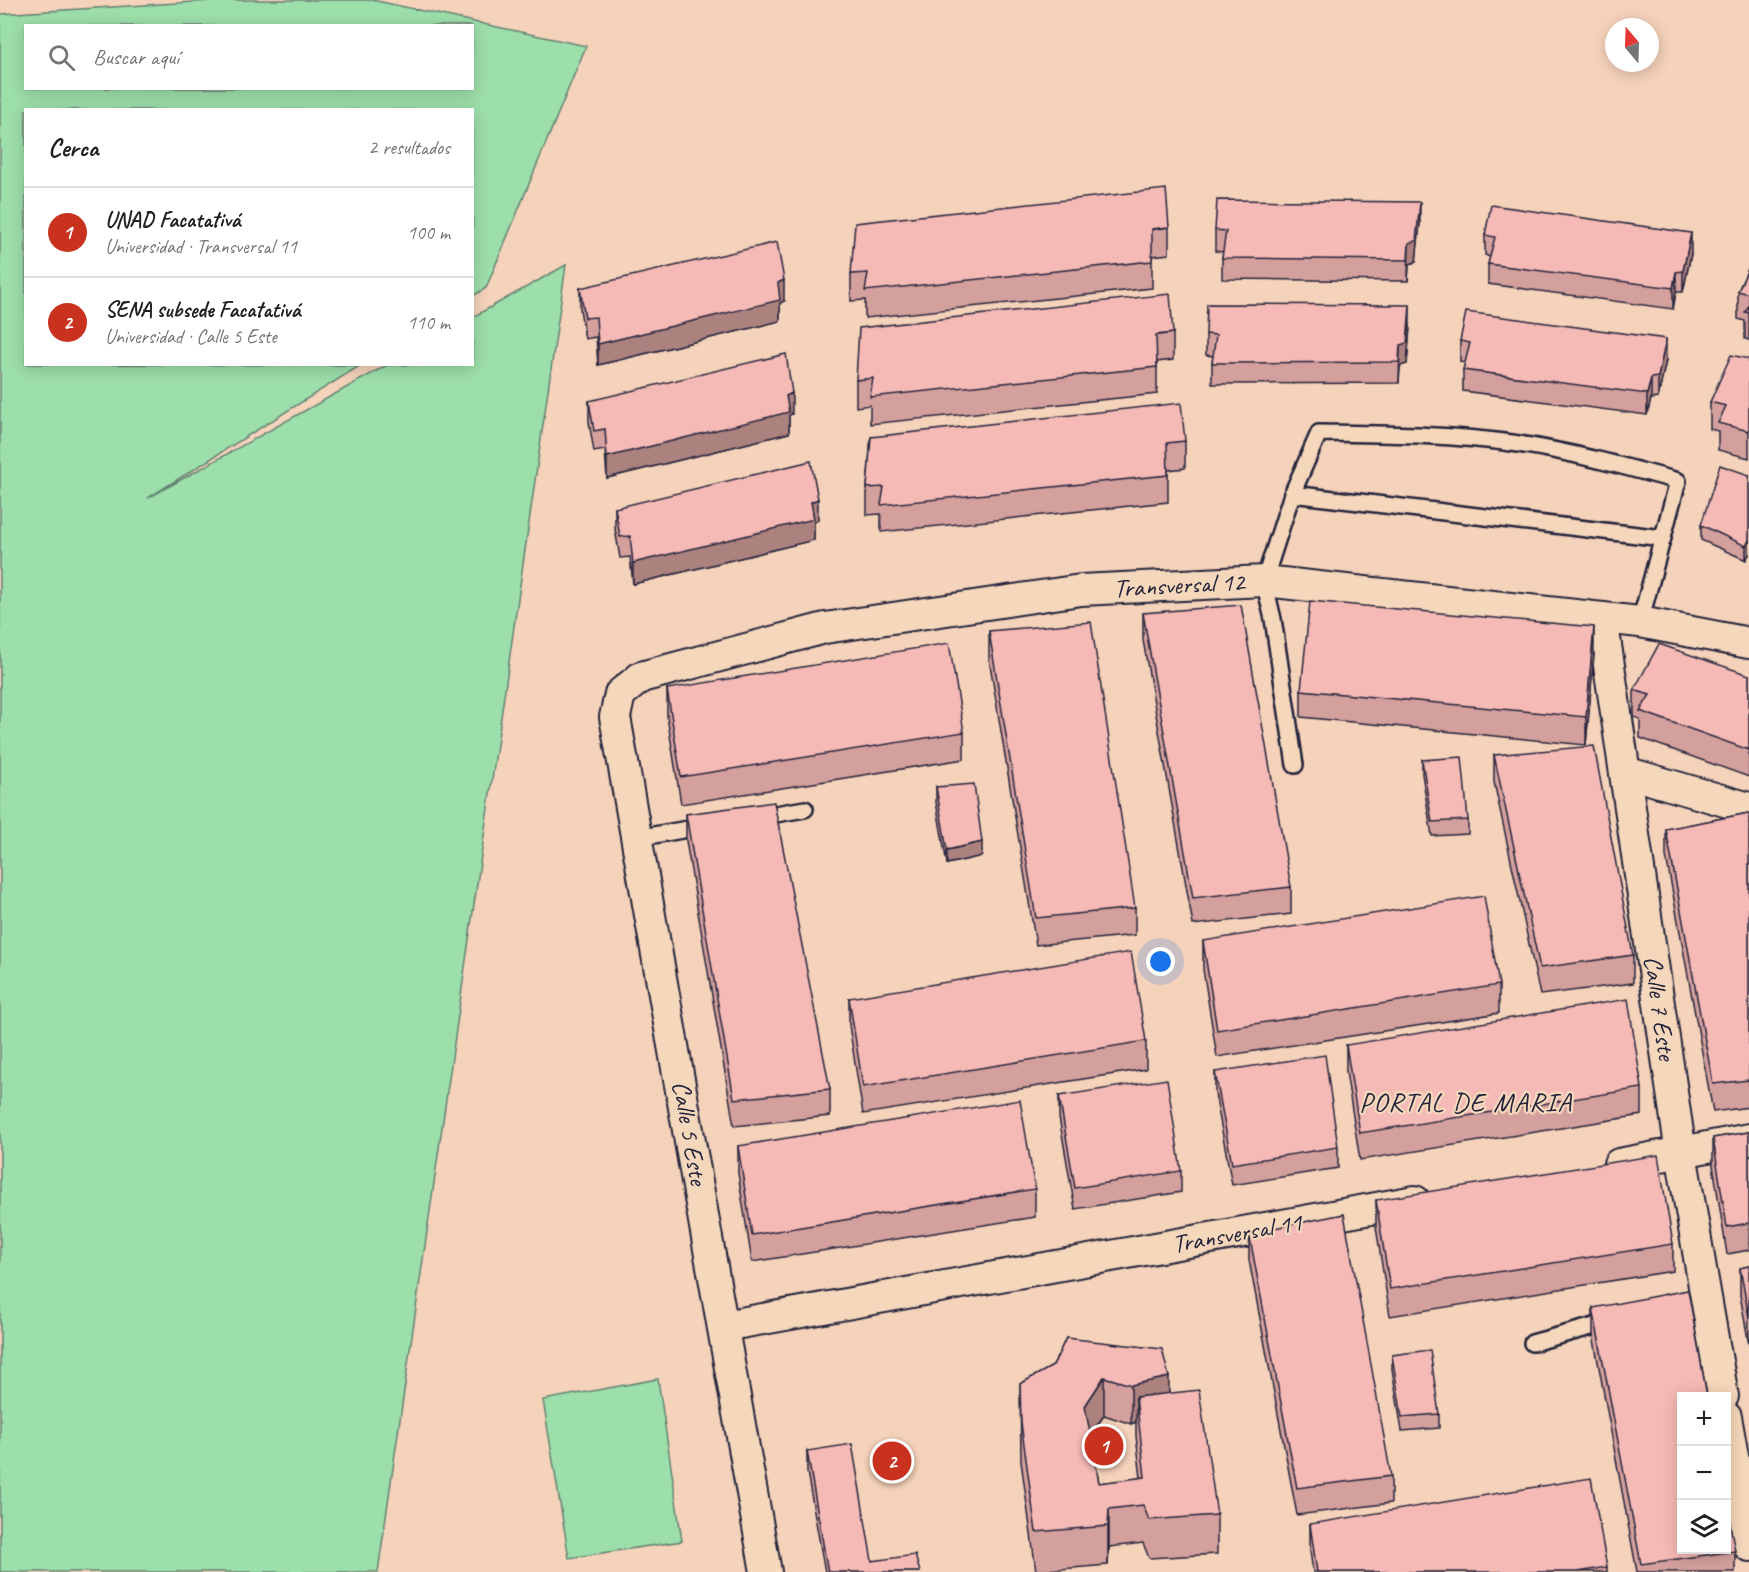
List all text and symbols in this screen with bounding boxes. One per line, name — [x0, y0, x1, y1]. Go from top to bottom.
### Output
north arrow — [1605, 18, 1659, 72]
search box — [24, 24, 474, 90]
icon: search — [45, 41, 78, 74]
text: Buscar aquí — [93, 43, 179, 71]
text: Cerca — [48, 131, 98, 164]
text: 2 resultados — [368, 135, 450, 160]
text: UNAD Facatativá — [105, 206, 240, 234]
text: 1 — [63, 220, 72, 245]
text: 100 m — [407, 220, 450, 245]
text: Universidad · Transversal 11 — [105, 234, 297, 259]
text: SENA subsede Facatativá — [105, 296, 300, 324]
text: 2 — [63, 310, 72, 335]
text: 110 m — [407, 310, 450, 335]
text: Universidad · Calle 5 Este — [105, 324, 277, 349]
street label: Transversal 12 — [1113, 565, 1248, 605]
your location — [1146, 947, 1175, 976]
street label: Calle 7 Este — [1636, 954, 1684, 1065]
street label: Calle 5 Este — [665, 1079, 716, 1190]
district label: PORTAL DE MARIA — [1359, 1085, 1573, 1119]
street label: Transversal 11 — [1170, 1205, 1306, 1261]
map controls — [1677, 1392, 1731, 1554]
button: + — [1677, 1392, 1731, 1446]
pin: 1 — [1084, 1424, 1124, 1468]
pin: 2 — [872, 1438, 912, 1484]
button: − — [1677, 1446, 1731, 1500]
button: layers — [1677, 1500, 1731, 1554]

